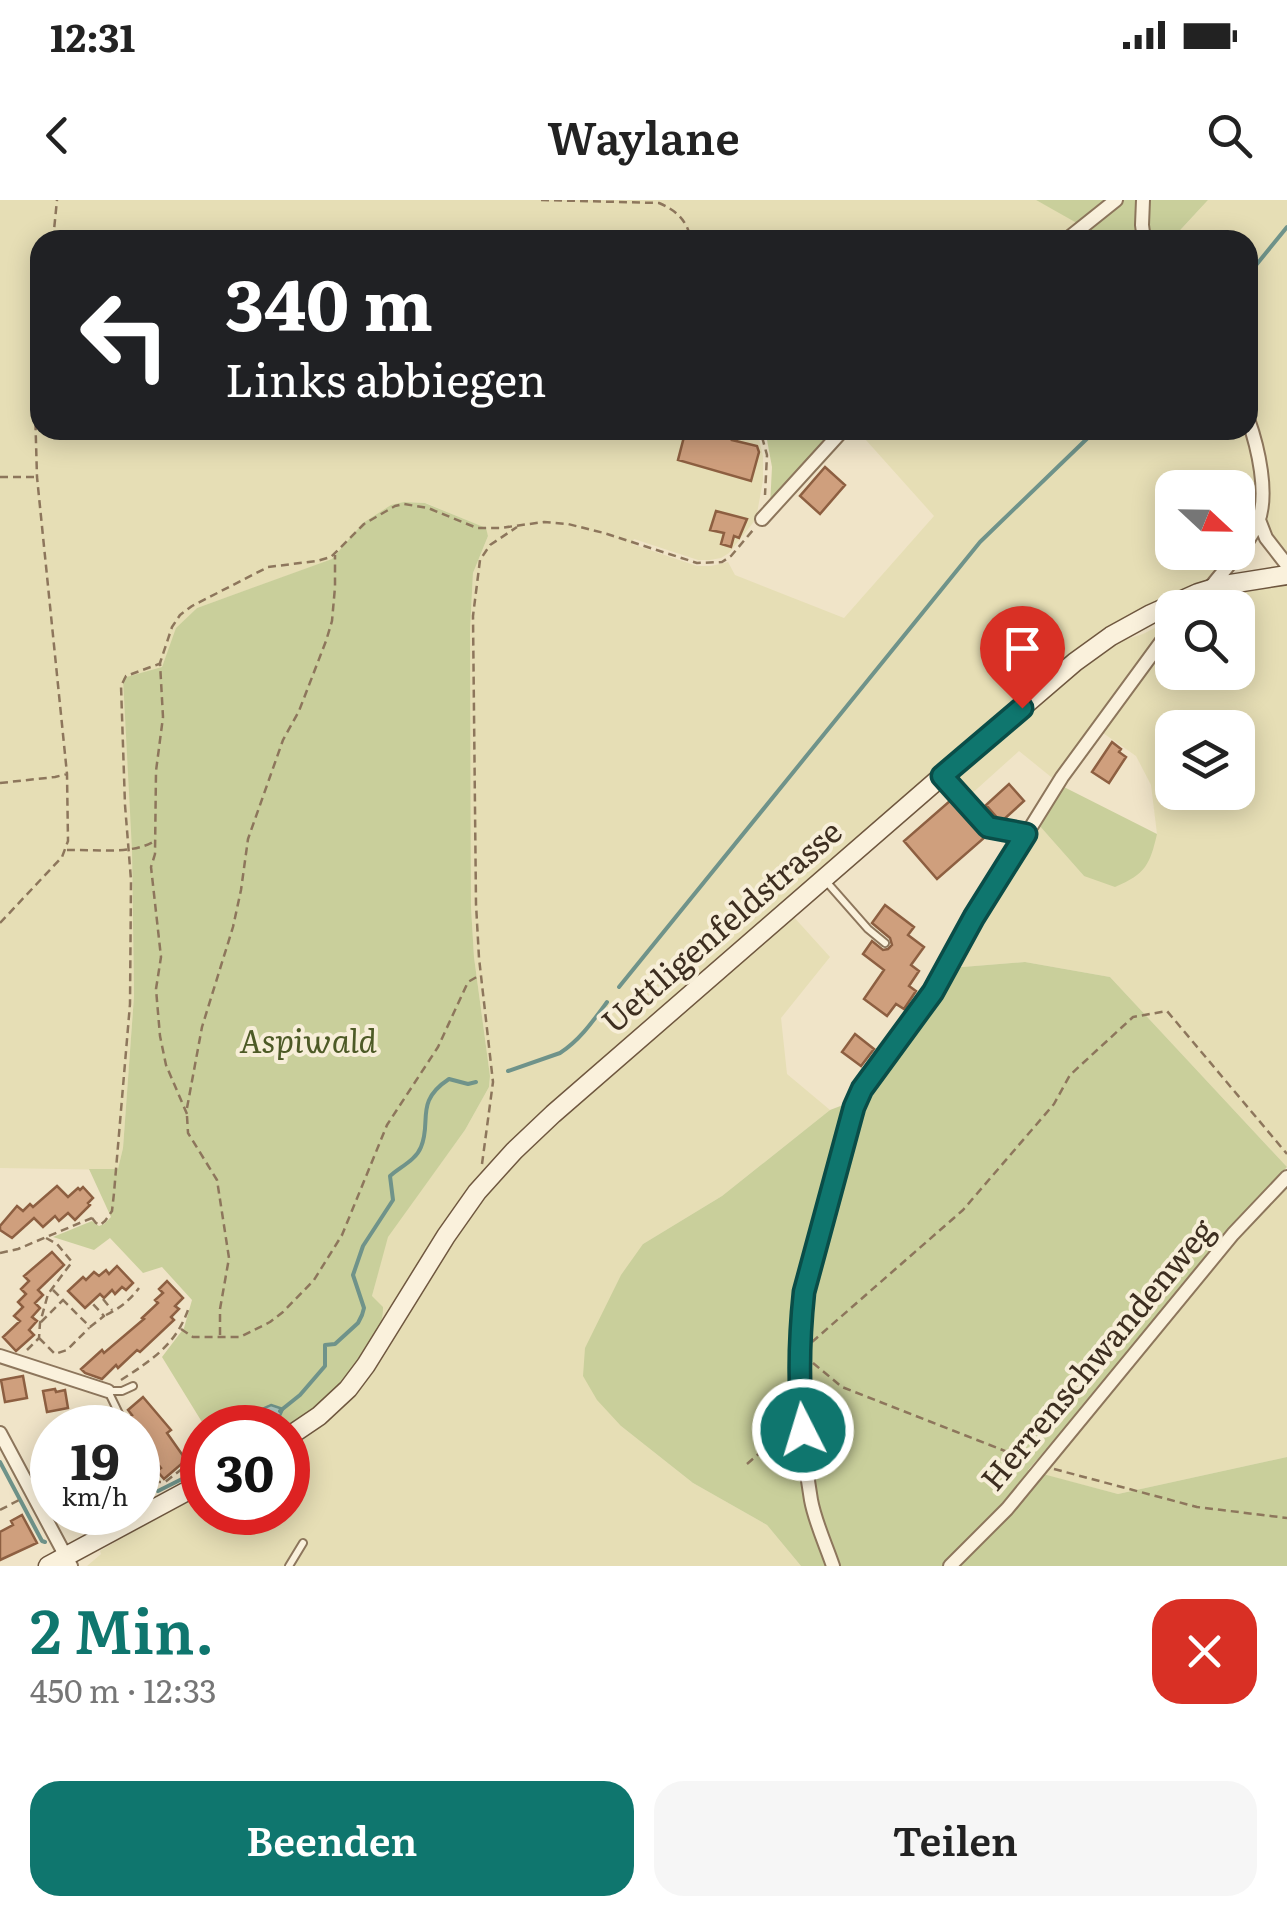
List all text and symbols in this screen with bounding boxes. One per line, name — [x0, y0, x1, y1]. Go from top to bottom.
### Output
text: 12:31 — [50, 7, 135, 64]
text: Waylane — [547, 102, 740, 169]
icon: back — [30, 108, 85, 163]
icon: search — [1202, 108, 1257, 163]
text: 340 m — [225, 249, 433, 353]
icon: left — [60, 270, 190, 400]
text: Links abbiegen — [225, 344, 547, 411]
north arrow — [1155, 470, 1255, 570]
map controls — [1155, 470, 1255, 810]
button: search — [1155, 590, 1255, 690]
pin — [980, 606, 1065, 709]
icon: arrive — [995, 621, 1050, 676]
button: layers — [1155, 710, 1255, 810]
street label: Uettligenfeldstrasse — [589, 807, 851, 1043]
park label: Aspiwald — [239, 1015, 377, 1063]
street label: Herrenschwandenweg — [967, 1206, 1224, 1500]
position arrow — [751, 1378, 855, 1482]
speed limit sign: 30 — [180, 1405, 310, 1535]
text: 19 — [70, 1421, 120, 1495]
text: km/h — [62, 1477, 128, 1514]
text: 2 Min. — [30, 1583, 215, 1672]
button: close — [1152, 1599, 1257, 1704]
text: 450 m · 12:33 — [30, 1665, 217, 1713]
button: Beenden — [30, 1781, 634, 1896]
button: Teilen — [654, 1781, 1257, 1896]

